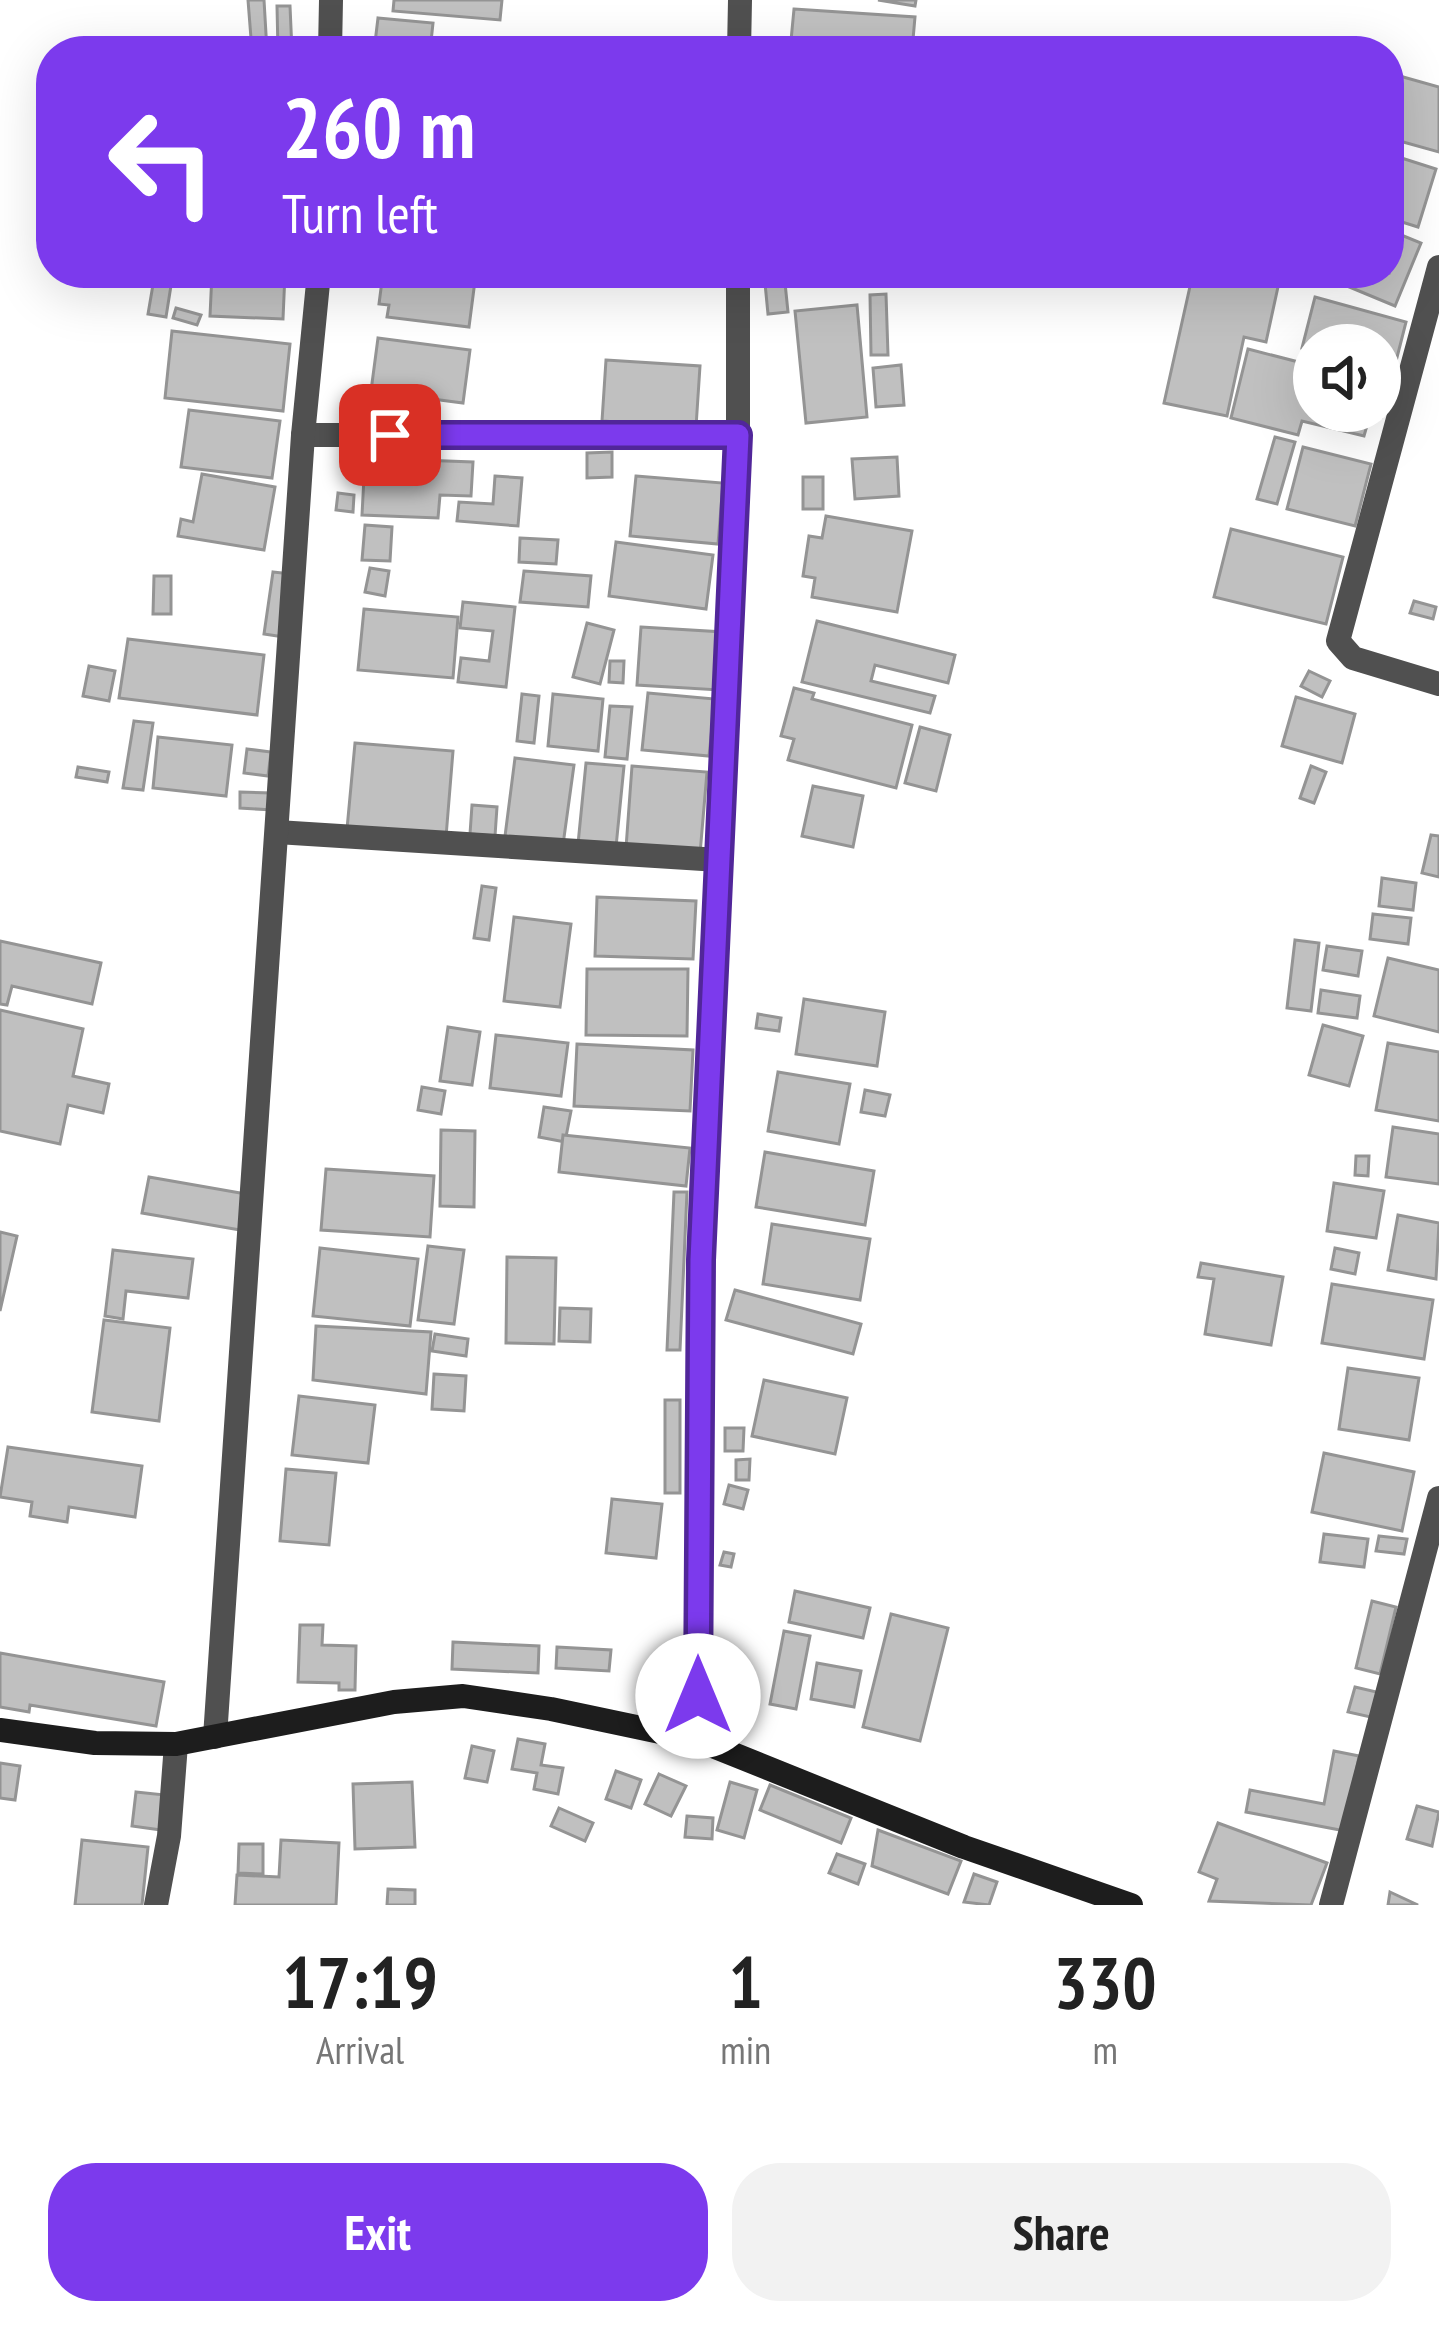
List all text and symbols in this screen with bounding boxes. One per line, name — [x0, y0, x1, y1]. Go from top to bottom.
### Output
text: 260 m — [282, 72, 475, 181]
icon: left — [84, 84, 240, 240]
text: Turn left — [282, 178, 438, 248]
map controls — [1293, 324, 1401, 432]
button: sound — [1293, 324, 1401, 432]
pin — [339, 384, 441, 486]
icon: arrive — [357, 402, 423, 468]
position arrow — [635, 1633, 761, 1759]
text: 17:19 — [282, 1935, 438, 2028]
text: 1 — [729, 1935, 763, 2028]
text: 330 — [1053, 1935, 1157, 2028]
text: Arrival — [316, 2024, 404, 2075]
text: min — [720, 2024, 771, 2075]
text: m — [1092, 2024, 1118, 2075]
button: Exit — [48, 2163, 708, 2301]
button: Share — [732, 2163, 1391, 2301]

